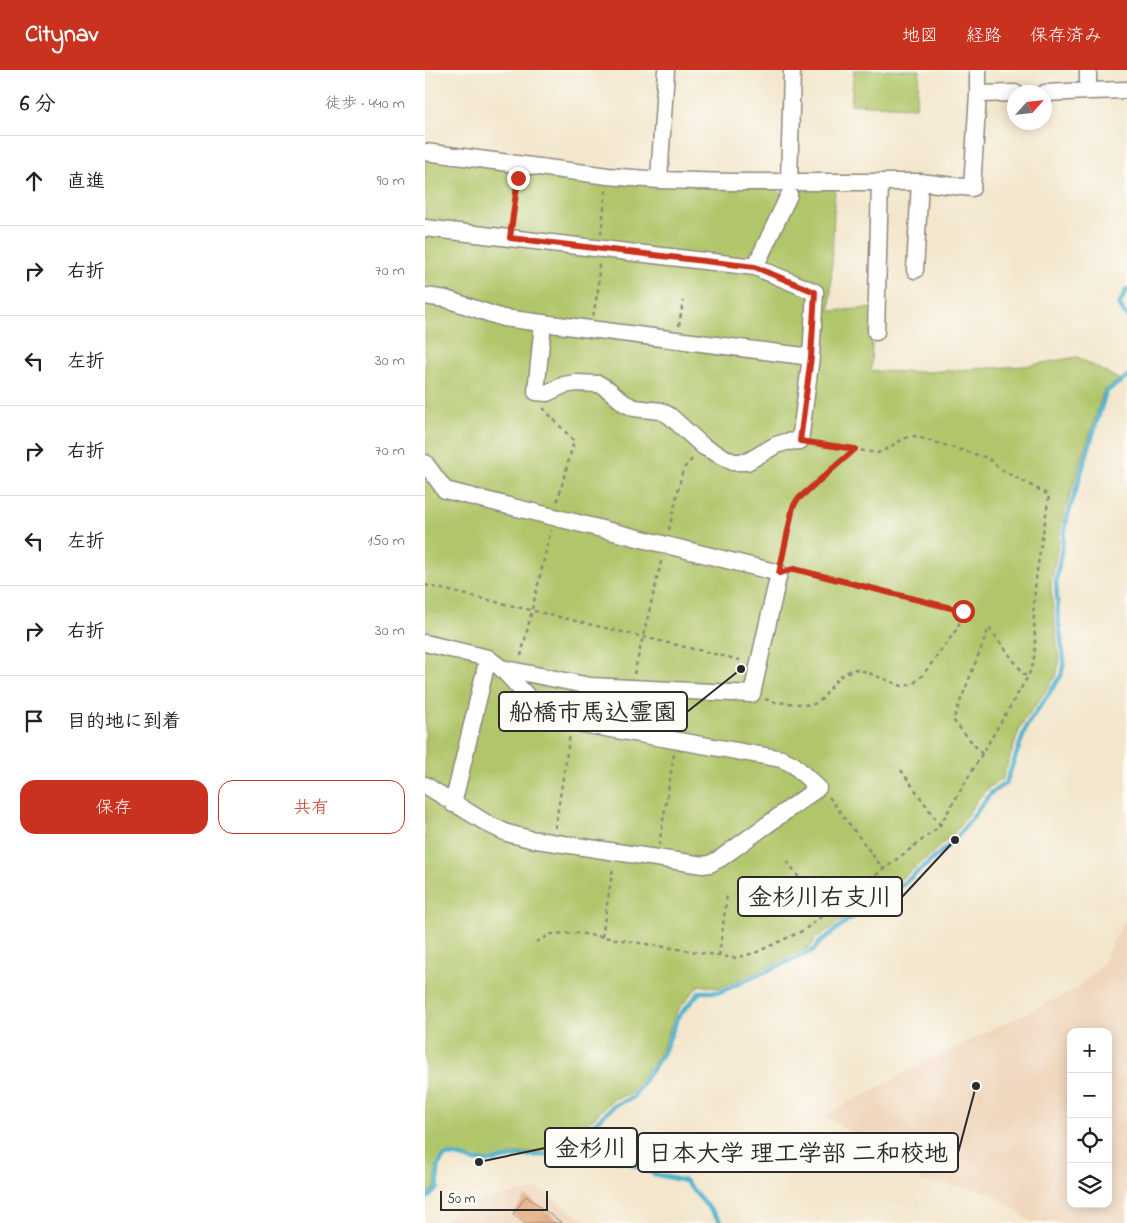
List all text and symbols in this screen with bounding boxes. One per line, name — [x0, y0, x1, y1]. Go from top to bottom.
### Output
text: Citynav — [25, 18, 98, 53]
text: 地図 — [902, 24, 938, 50]
text: 経路 — [966, 24, 1002, 50]
text: 保存済み — [1030, 24, 1102, 50]
north arrow — [1007, 85, 1052, 130]
text: 6 分 — [20, 90, 56, 120]
text: 徒歩 · 440 m — [325, 92, 405, 116]
icon: ahead — [20, 167, 48, 195]
route end — [507, 167, 530, 190]
text: 直進 — [67, 169, 105, 196]
text: 90 m — [377, 169, 405, 193]
icon: right — [20, 257, 48, 285]
text: 右折 — [67, 259, 105, 286]
text: 70 m — [375, 259, 405, 283]
icon: left — [20, 347, 48, 375]
text: 左折 — [67, 349, 105, 376]
text: 30 m — [375, 349, 405, 373]
icon: right — [20, 437, 48, 465]
text: 右折 — [67, 439, 105, 466]
text: 70 m — [375, 439, 405, 463]
icon: left — [20, 527, 48, 555]
text: 左折 — [67, 529, 105, 556]
text: 150 m — [367, 529, 405, 553]
route start — [952, 600, 975, 623]
icon: right — [20, 617, 48, 645]
text: 右折 — [67, 619, 105, 646]
text: 30 m — [375, 619, 405, 643]
callout: 船橋市馬込霊園 — [499, 692, 687, 731]
text: 船橋市馬込霊園 — [509, 697, 677, 732]
icon: arrive — [20, 707, 48, 735]
text: 目的地に到着 — [67, 709, 181, 736]
button: 保存 — [20, 780, 208, 834]
button: 共有 — [218, 780, 405, 834]
callout: 金杉川右支川 — [738, 877, 902, 916]
text: 金杉川右支川 — [748, 882, 892, 917]
map controls — [1067, 1028, 1112, 1208]
button: + — [1067, 1028, 1112, 1073]
button: − — [1067, 1073, 1112, 1118]
button: locate — [1067, 1118, 1112, 1163]
callout: 金杉川 — [545, 1128, 637, 1167]
text: 金杉川 — [555, 1133, 627, 1168]
callout: 日本大学 理工学部 二和校地 — [638, 1133, 958, 1172]
text: 日本大学 理工学部 二和校地 — [648, 1138, 948, 1173]
button: layers — [1067, 1163, 1112, 1208]
scale bar — [440, 1188, 547, 1211]
text: 50 m — [447, 1189, 475, 1210]

